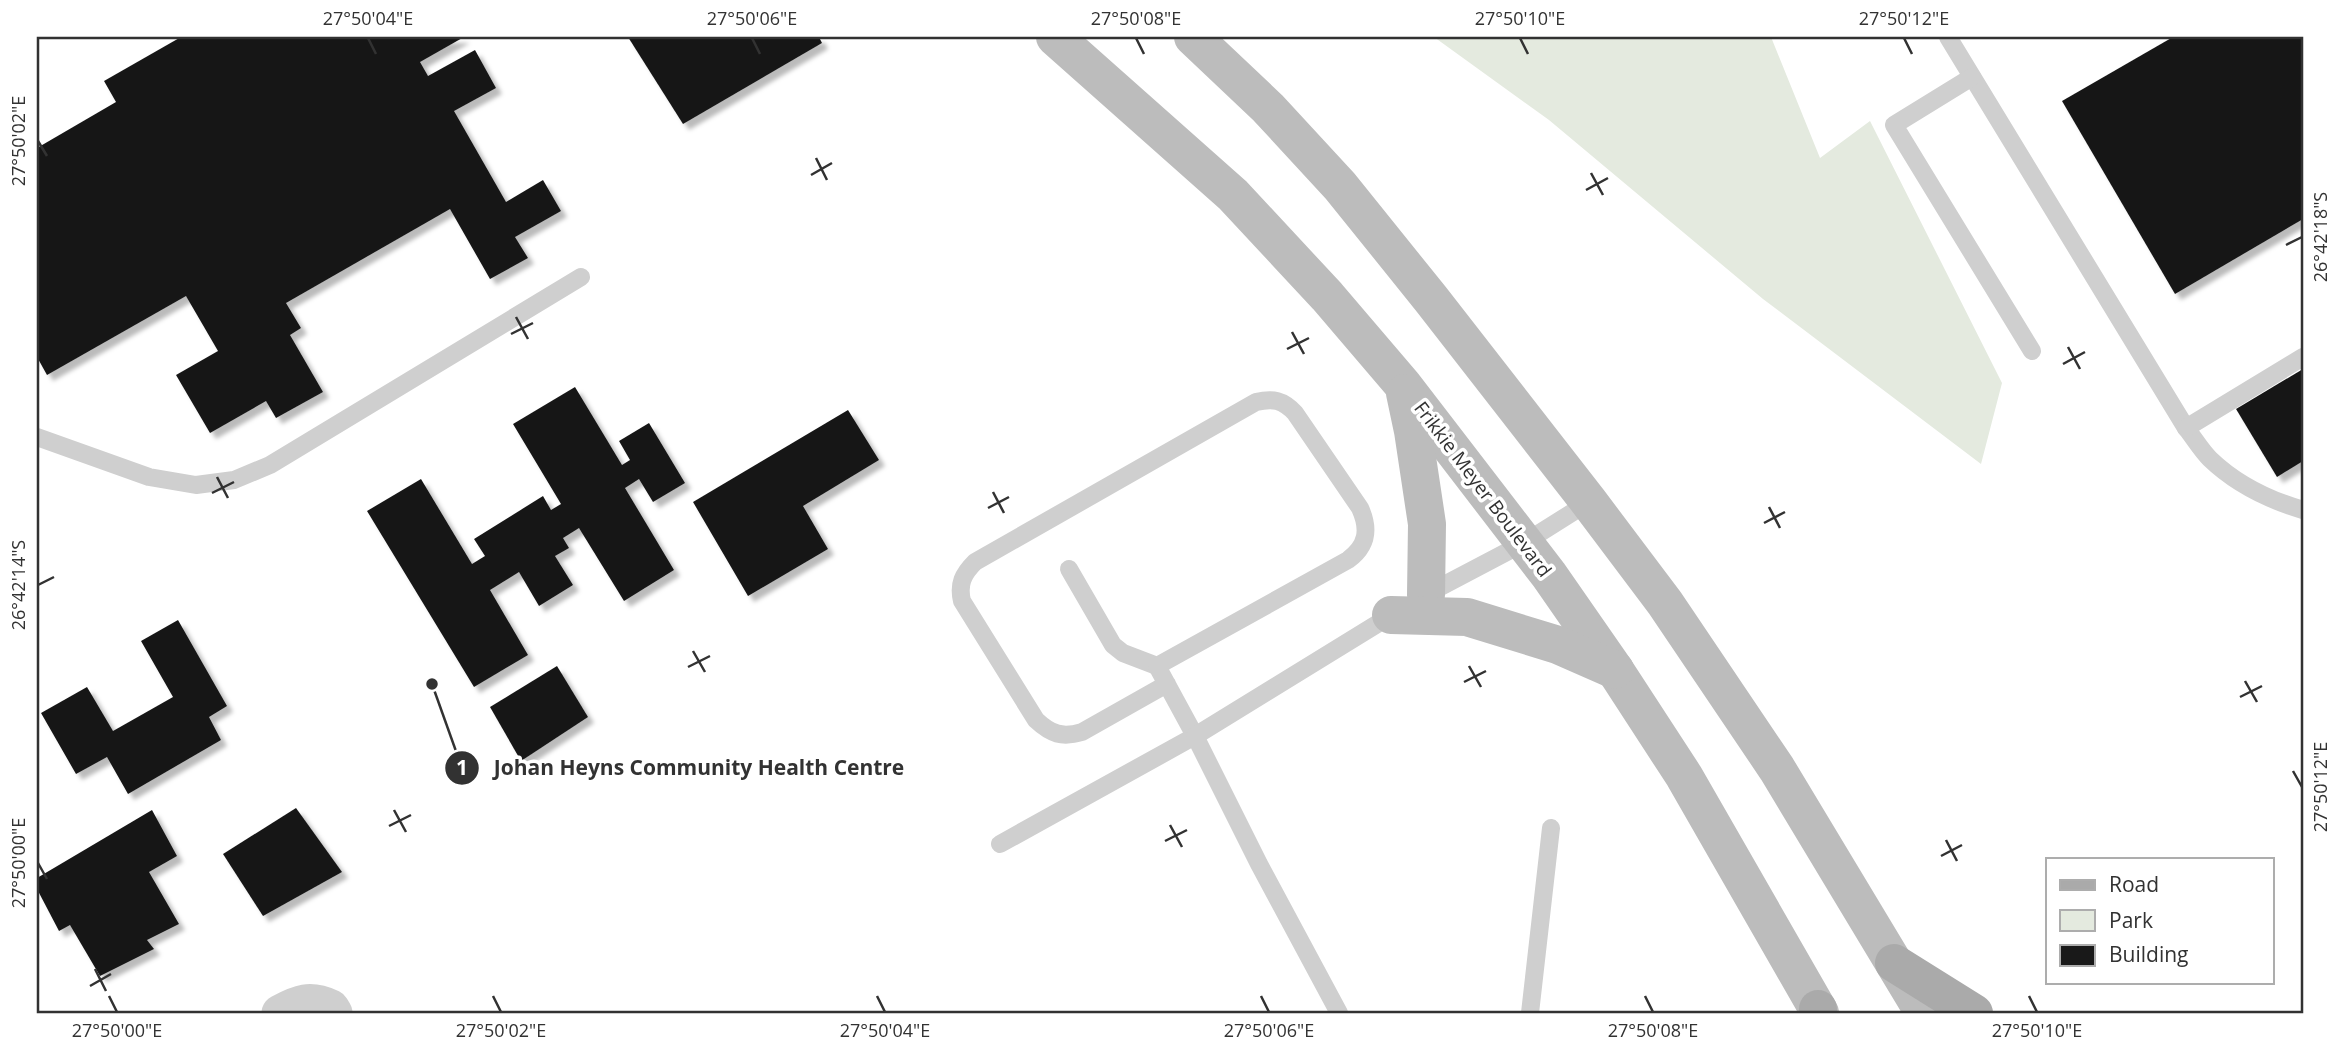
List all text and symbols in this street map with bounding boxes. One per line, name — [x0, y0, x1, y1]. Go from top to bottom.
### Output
text: 27°50'04"E — [323, 6, 413, 30]
text: 27°50'06"E — [707, 6, 797, 30]
text: 27°50'08"E — [1091, 6, 1181, 30]
text: 27°50'10"E — [1475, 6, 1565, 30]
text: 27°50'12"E — [1859, 6, 1949, 30]
text: 27°50'02"E — [6, 96, 30, 186]
text: 26°42'18"S — [2308, 192, 2332, 282]
street label: Frikkie Meyer Boulevard — [1408, 396, 1558, 582]
text: 26°42'14"S — [6, 540, 30, 630]
text: 27°50'12"E — [2308, 742, 2332, 832]
callout: Johan Heyns Community Health Centre — [445, 747, 918, 789]
text: 1 — [456, 753, 468, 781]
text: Johan Heyns Community Health Centre — [492, 753, 904, 781]
text: 27°50'00"E — [6, 818, 30, 908]
legend — [2046, 858, 2274, 984]
text: Road — [2109, 870, 2159, 898]
text: Park — [2109, 906, 2153, 934]
text: Building — [2109, 940, 2188, 968]
text: 27°50'00"E — [72, 1018, 162, 1042]
text: 27°50'02"E — [456, 1018, 546, 1042]
text: 27°50'04"E — [840, 1018, 930, 1042]
text: 27°50'06"E — [1224, 1018, 1314, 1042]
text: 27°50'08"E — [1608, 1018, 1698, 1042]
text: 27°50'10"E — [1992, 1018, 2082, 1042]

